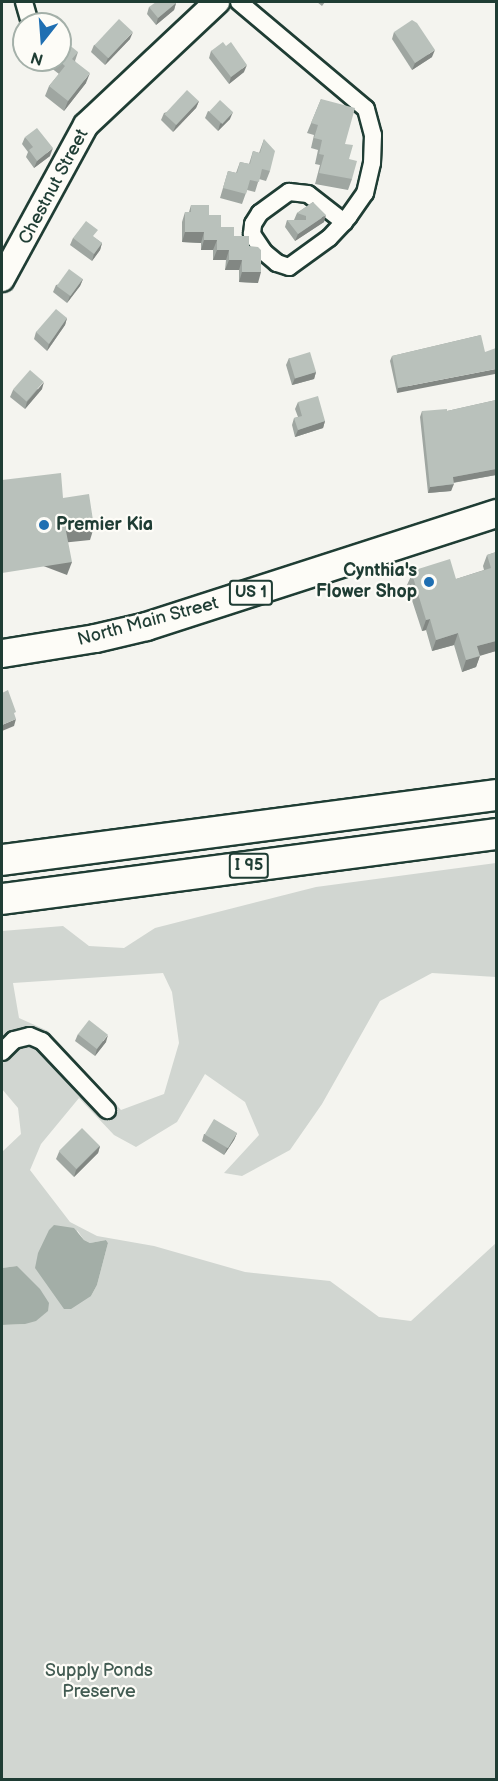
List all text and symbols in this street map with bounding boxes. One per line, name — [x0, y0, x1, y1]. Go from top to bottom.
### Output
north arrow — [12, 12, 72, 72]
text: N — [29, 47, 46, 69]
street label: Chestnut Street — [14, 126, 94, 248]
place label: Premier Kia — [56, 514, 153, 536]
marker: Premier Kia — [37, 518, 51, 532]
place label: Cynthia's Flower Shop — [316, 561, 417, 604]
marker: Cynthia's Flower Shop — [422, 575, 436, 589]
road number: US 1 — [228, 580, 274, 606]
street label: North Main Street — [75, 593, 221, 651]
road number: I 95 — [228, 853, 270, 879]
park label: Supply Ponds Preserve — [44, 1661, 154, 1704]

